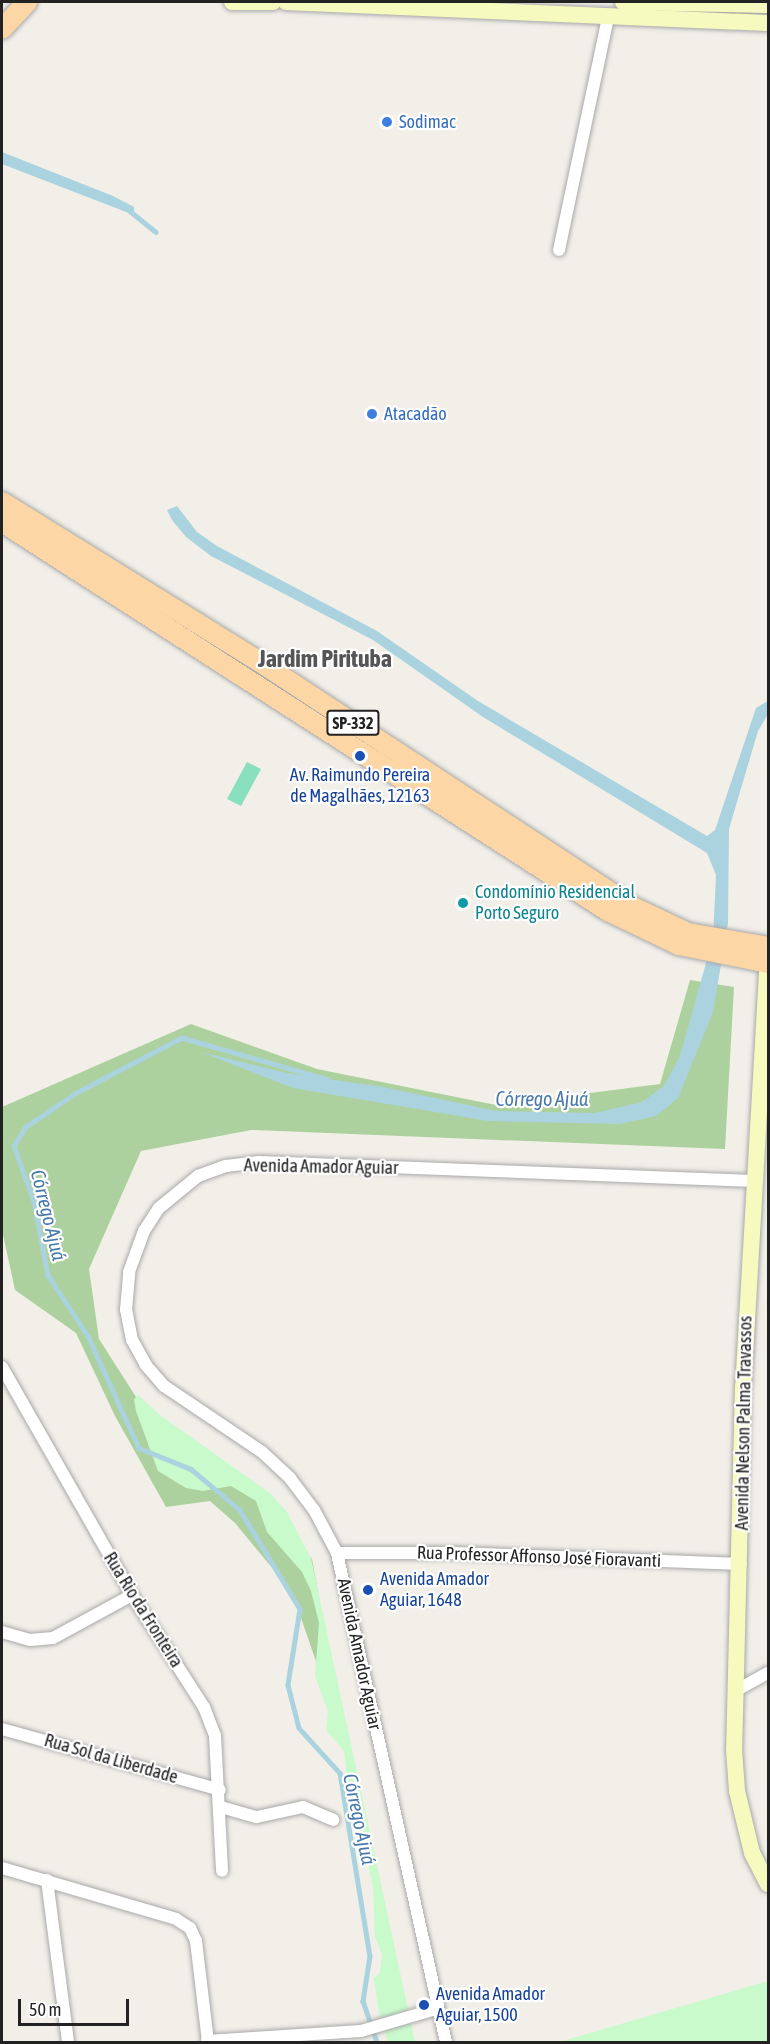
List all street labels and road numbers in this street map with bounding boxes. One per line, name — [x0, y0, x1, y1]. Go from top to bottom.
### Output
road number: SP-332 — [326, 710, 380, 736]
street label: Avenida Amador Aguiar — [244, 1155, 398, 1179]
street label: Avenida Nelson Palma Travassos — [731, 1315, 757, 1531]
street label: Rua Professor Affonso José Fioravanti — [417, 1542, 661, 1572]
street label: Rua Rio da Fronteira — [99, 1548, 187, 1672]
street label: Avenida Amador Aguiar — [332, 1576, 386, 1732]
street label: Rua Sol da Liberdade — [42, 1730, 180, 1788]

